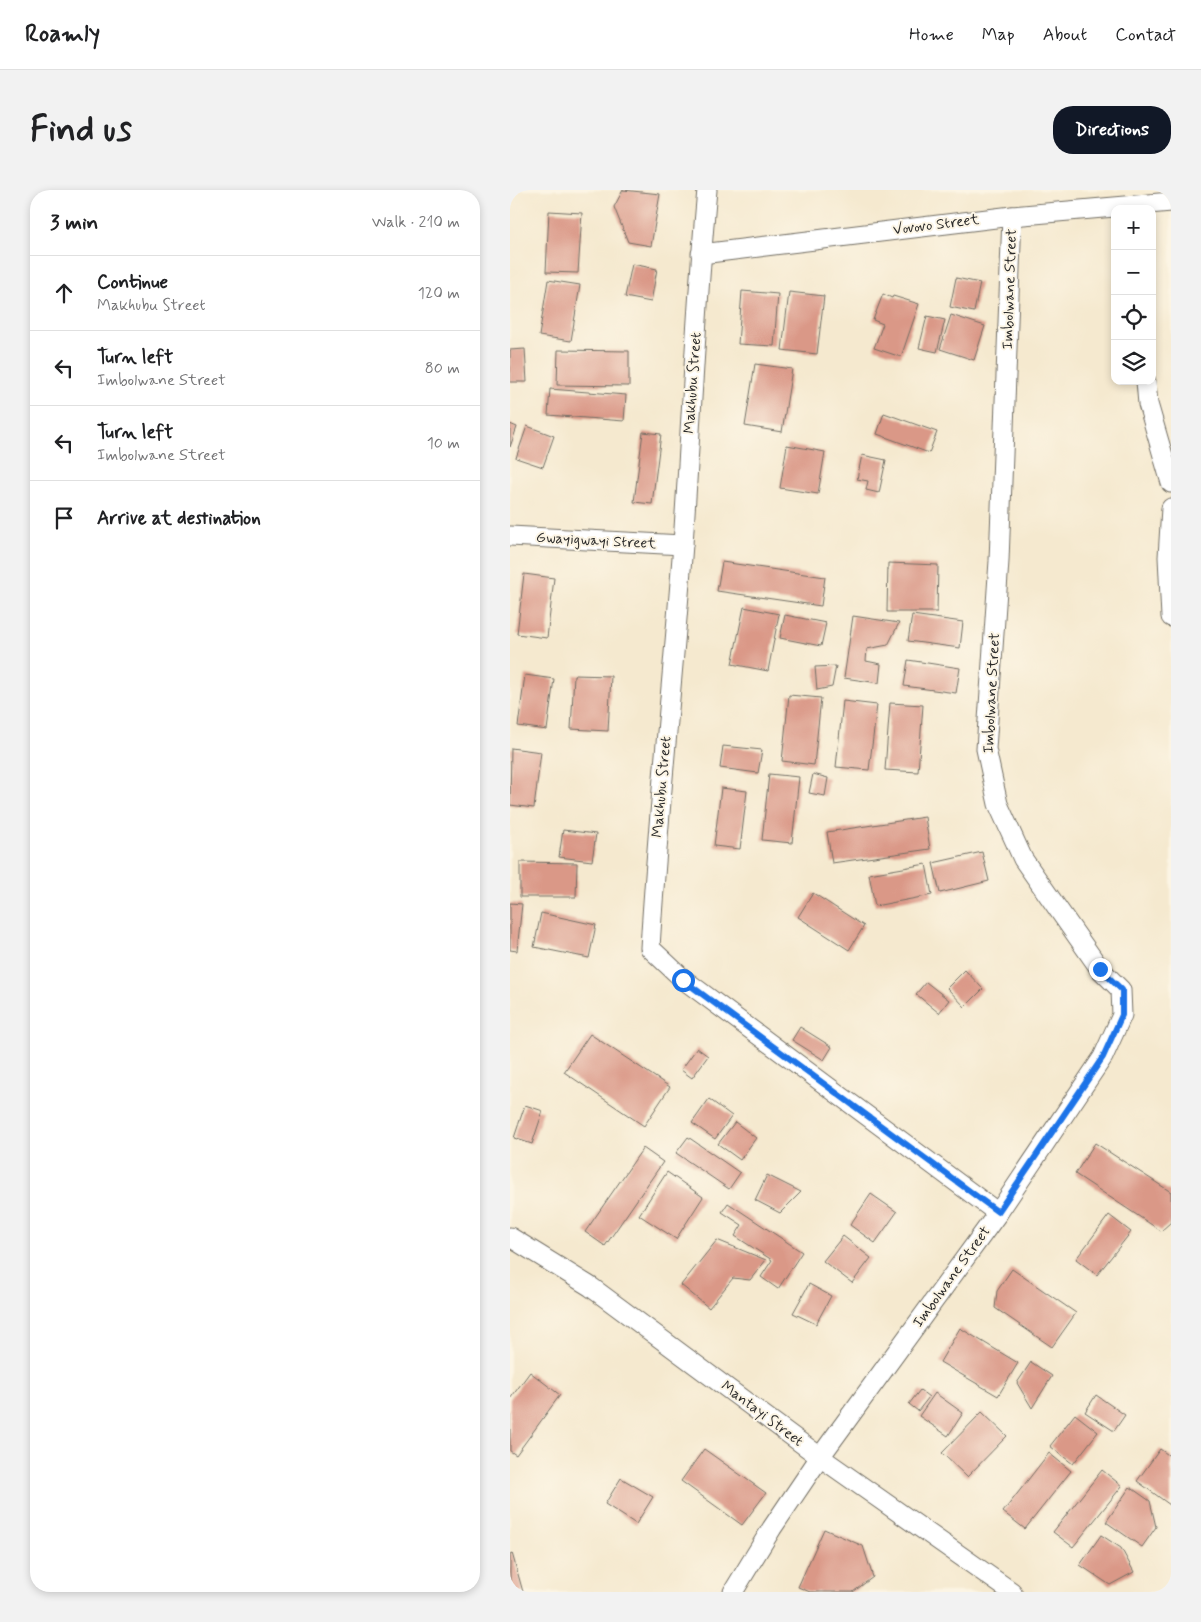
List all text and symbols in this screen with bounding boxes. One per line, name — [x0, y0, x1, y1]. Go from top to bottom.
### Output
text: Roamly — [25, 19, 100, 50]
text: Home — [909, 23, 954, 47]
text: Map — [982, 23, 1015, 47]
text: About — [1043, 23, 1087, 47]
text: Contact — [1115, 23, 1176, 47]
button: Directions — [1053, 106, 1171, 154]
text: Find us — [30, 107, 132, 153]
map controls — [1111, 205, 1156, 385]
button: + — [1111, 205, 1156, 250]
text: 3 min — [50, 209, 98, 237]
street label: Vovovo Street — [892, 210, 980, 240]
text: Walk · 210 m — [372, 212, 460, 233]
street label: Imbolwane Street — [998, 228, 1022, 350]
button: − — [1111, 250, 1156, 295]
text: Continue — [97, 270, 168, 295]
icon: ahead — [50, 279, 78, 307]
text: 120 m — [418, 283, 460, 304]
text: Makhubu Street — [97, 295, 205, 316]
button: locate — [1111, 295, 1156, 340]
street label: Makhubu Street — [679, 331, 707, 434]
button: layers — [1111, 340, 1156, 385]
text: Turn left — [97, 345, 173, 370]
icon: left — [50, 354, 78, 382]
text: 80 m — [425, 358, 460, 379]
text: Imbolwane Street — [97, 370, 226, 391]
text: Turn left — [97, 420, 173, 445]
icon: left — [50, 429, 78, 457]
text: 10 m — [427, 433, 460, 454]
text: Imbolwane Street — [97, 445, 226, 466]
icon: arrive — [50, 504, 78, 532]
text: Arrive at destination — [97, 506, 261, 531]
street label: Gwayigwayi Street — [535, 528, 657, 554]
street label: Imbolwane Street — [979, 632, 1005, 754]
street label: Makhubu Street — [648, 735, 676, 839]
route end — [1089, 958, 1112, 981]
route start — [672, 969, 695, 992]
street label: Imbolwane Street — [908, 1222, 996, 1332]
street label: Mantayi Street — [717, 1376, 808, 1452]

